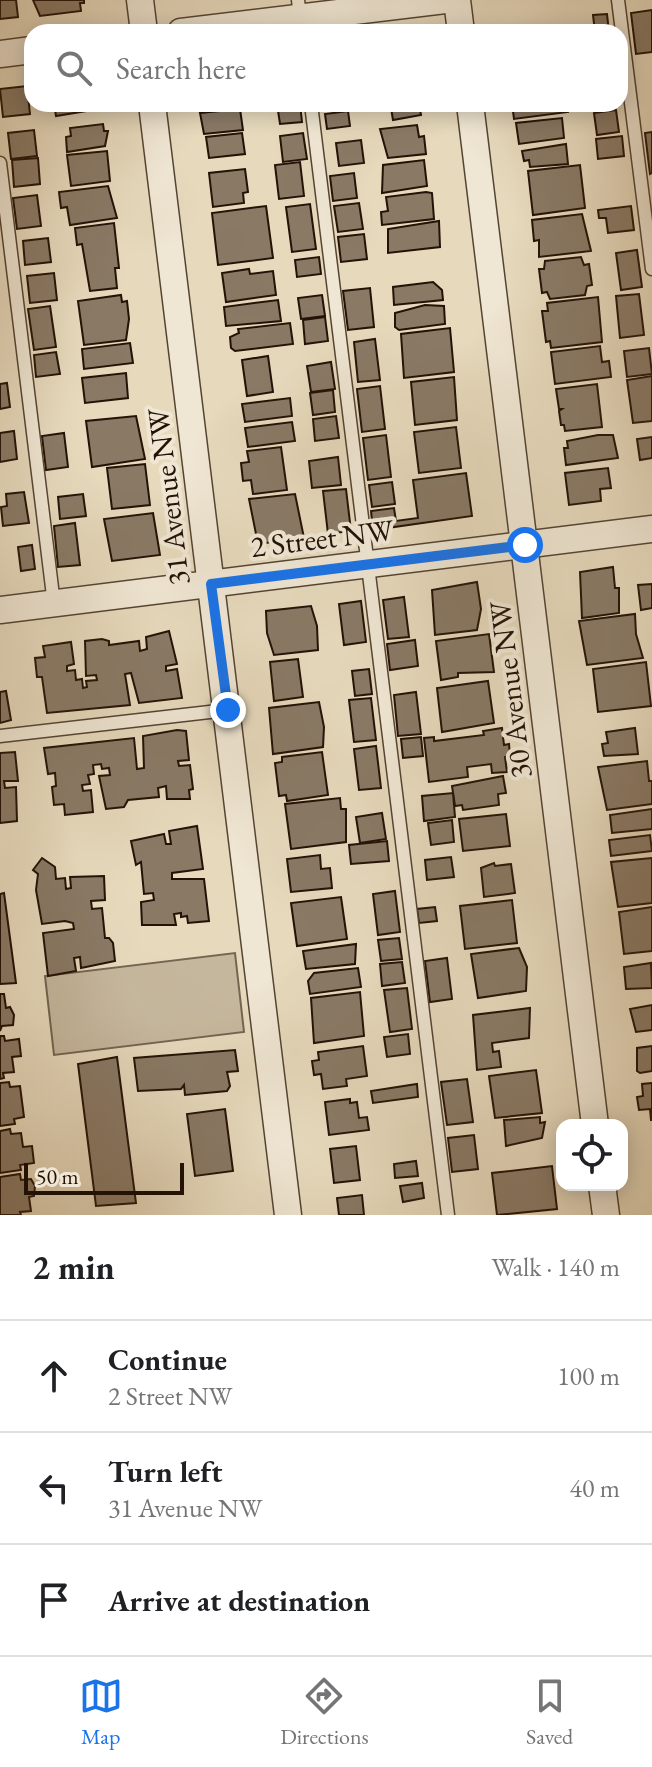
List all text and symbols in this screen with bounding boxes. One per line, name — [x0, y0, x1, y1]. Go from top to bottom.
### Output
search box — [24, 24, 628, 112]
icon: search — [52, 46, 96, 90]
text: Search here — [116, 49, 246, 88]
street label: 31 Avenue NW — [138, 406, 198, 588]
street label: 2 Street NW — [248, 510, 396, 566]
route start — [507, 527, 543, 563]
street label: 30 Avenue NW — [480, 599, 540, 781]
route end — [210, 692, 246, 728]
map controls — [556, 1119, 628, 1191]
button: locate — [556, 1119, 628, 1191]
scale bar — [24, 1159, 184, 1195]
text: 50 m — [36, 1162, 79, 1191]
text: 2 min — [32, 1245, 115, 1289]
text: Walk · 140 m — [492, 1250, 620, 1284]
text: Continue — [108, 1340, 227, 1379]
icon: ahead — [32, 1354, 76, 1398]
text: 100 m — [557, 1359, 620, 1393]
text: 2 Street NW — [108, 1379, 232, 1413]
text: Turn left — [108, 1452, 222, 1491]
icon: left — [32, 1466, 76, 1510]
text: 40 m — [570, 1471, 620, 1505]
text: 31 Avenue NW — [108, 1491, 262, 1525]
icon: arrive — [32, 1578, 76, 1622]
text: Arrive at destination — [108, 1581, 370, 1620]
tab: Map — [79, 1674, 123, 1751]
tab: Directions — [280, 1674, 369, 1751]
tab: Saved — [526, 1674, 573, 1751]

